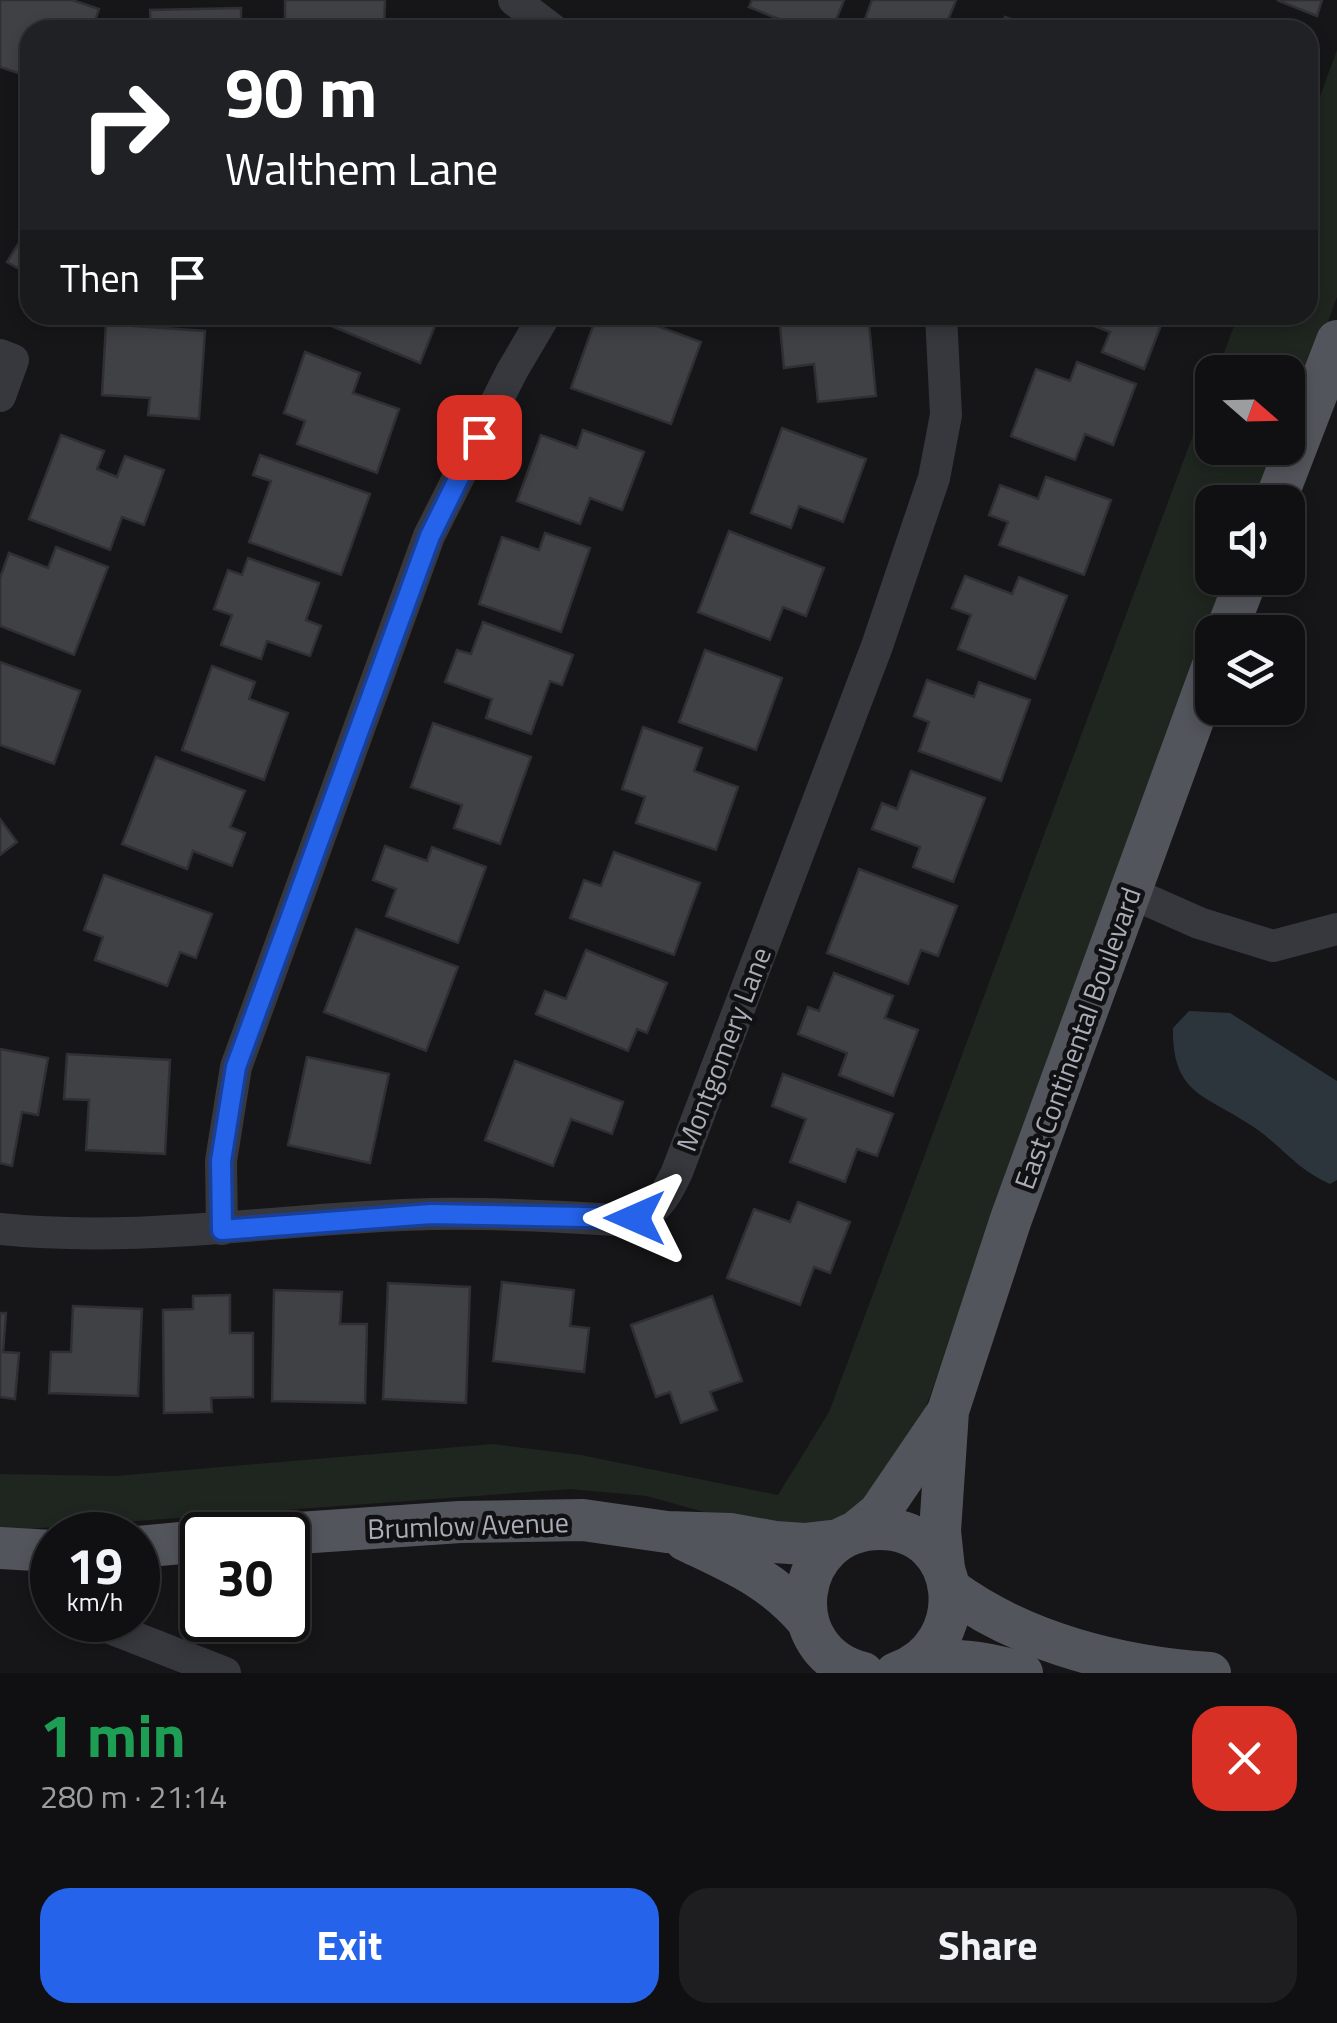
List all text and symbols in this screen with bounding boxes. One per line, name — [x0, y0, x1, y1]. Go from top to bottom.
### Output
text: 90 m — [225, 38, 378, 144]
icon: right — [60, 60, 190, 190]
text: Walthem Lane — [225, 134, 498, 202]
text: Then — [60, 249, 140, 307]
icon: arrive — [160, 250, 215, 305]
north arrow — [1195, 355, 1305, 465]
map controls — [1195, 355, 1305, 725]
pin — [437, 395, 522, 480]
icon: arrive — [452, 410, 507, 465]
button: sound — [1195, 485, 1305, 595]
button: layers — [1195, 615, 1305, 725]
street label: East Continental Boulevard — [1002, 881, 1152, 1195]
street label: Montgomery Lane — [664, 941, 782, 1157]
position arrow — [583, 1166, 687, 1270]
street label: Brumlow Avenue — [367, 1500, 569, 1550]
speed limit sign: 30 — [180, 1512, 310, 1642]
text: 19 — [67, 1527, 123, 1603]
text: km/h — [67, 1583, 123, 1621]
text: 1 min — [40, 1689, 186, 1780]
button: close — [1192, 1706, 1297, 1811]
text: 280 m · 21:14 — [40, 1772, 227, 1820]
button: Exit — [40, 1888, 659, 2003]
button: Share — [679, 1888, 1297, 2003]

